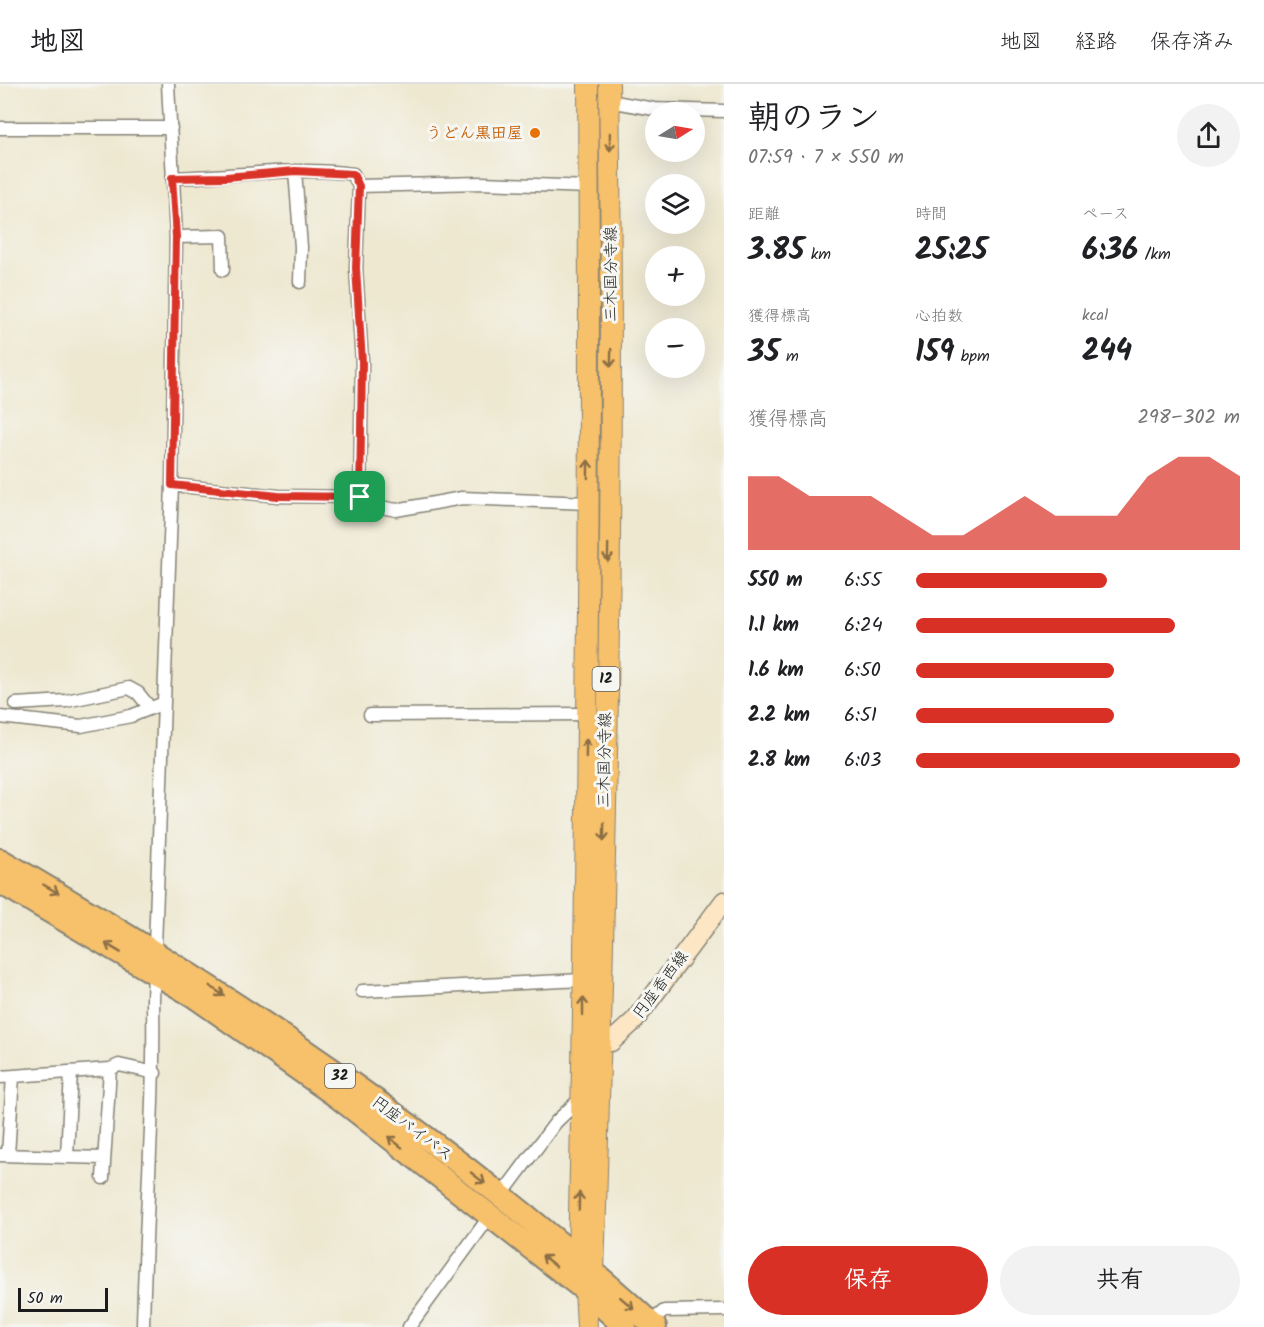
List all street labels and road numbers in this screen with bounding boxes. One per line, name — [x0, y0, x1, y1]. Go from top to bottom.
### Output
street label: 三木国分寺線 — [599, 226, 624, 322]
road number: 12 — [592, 667, 620, 691]
street label: 三木国分寺線 — [592, 712, 618, 808]
street label: 円座香西線 — [627, 946, 695, 1024]
road number: 32 — [325, 1064, 355, 1088]
street label: 円座バイパス — [366, 1090, 458, 1168]

